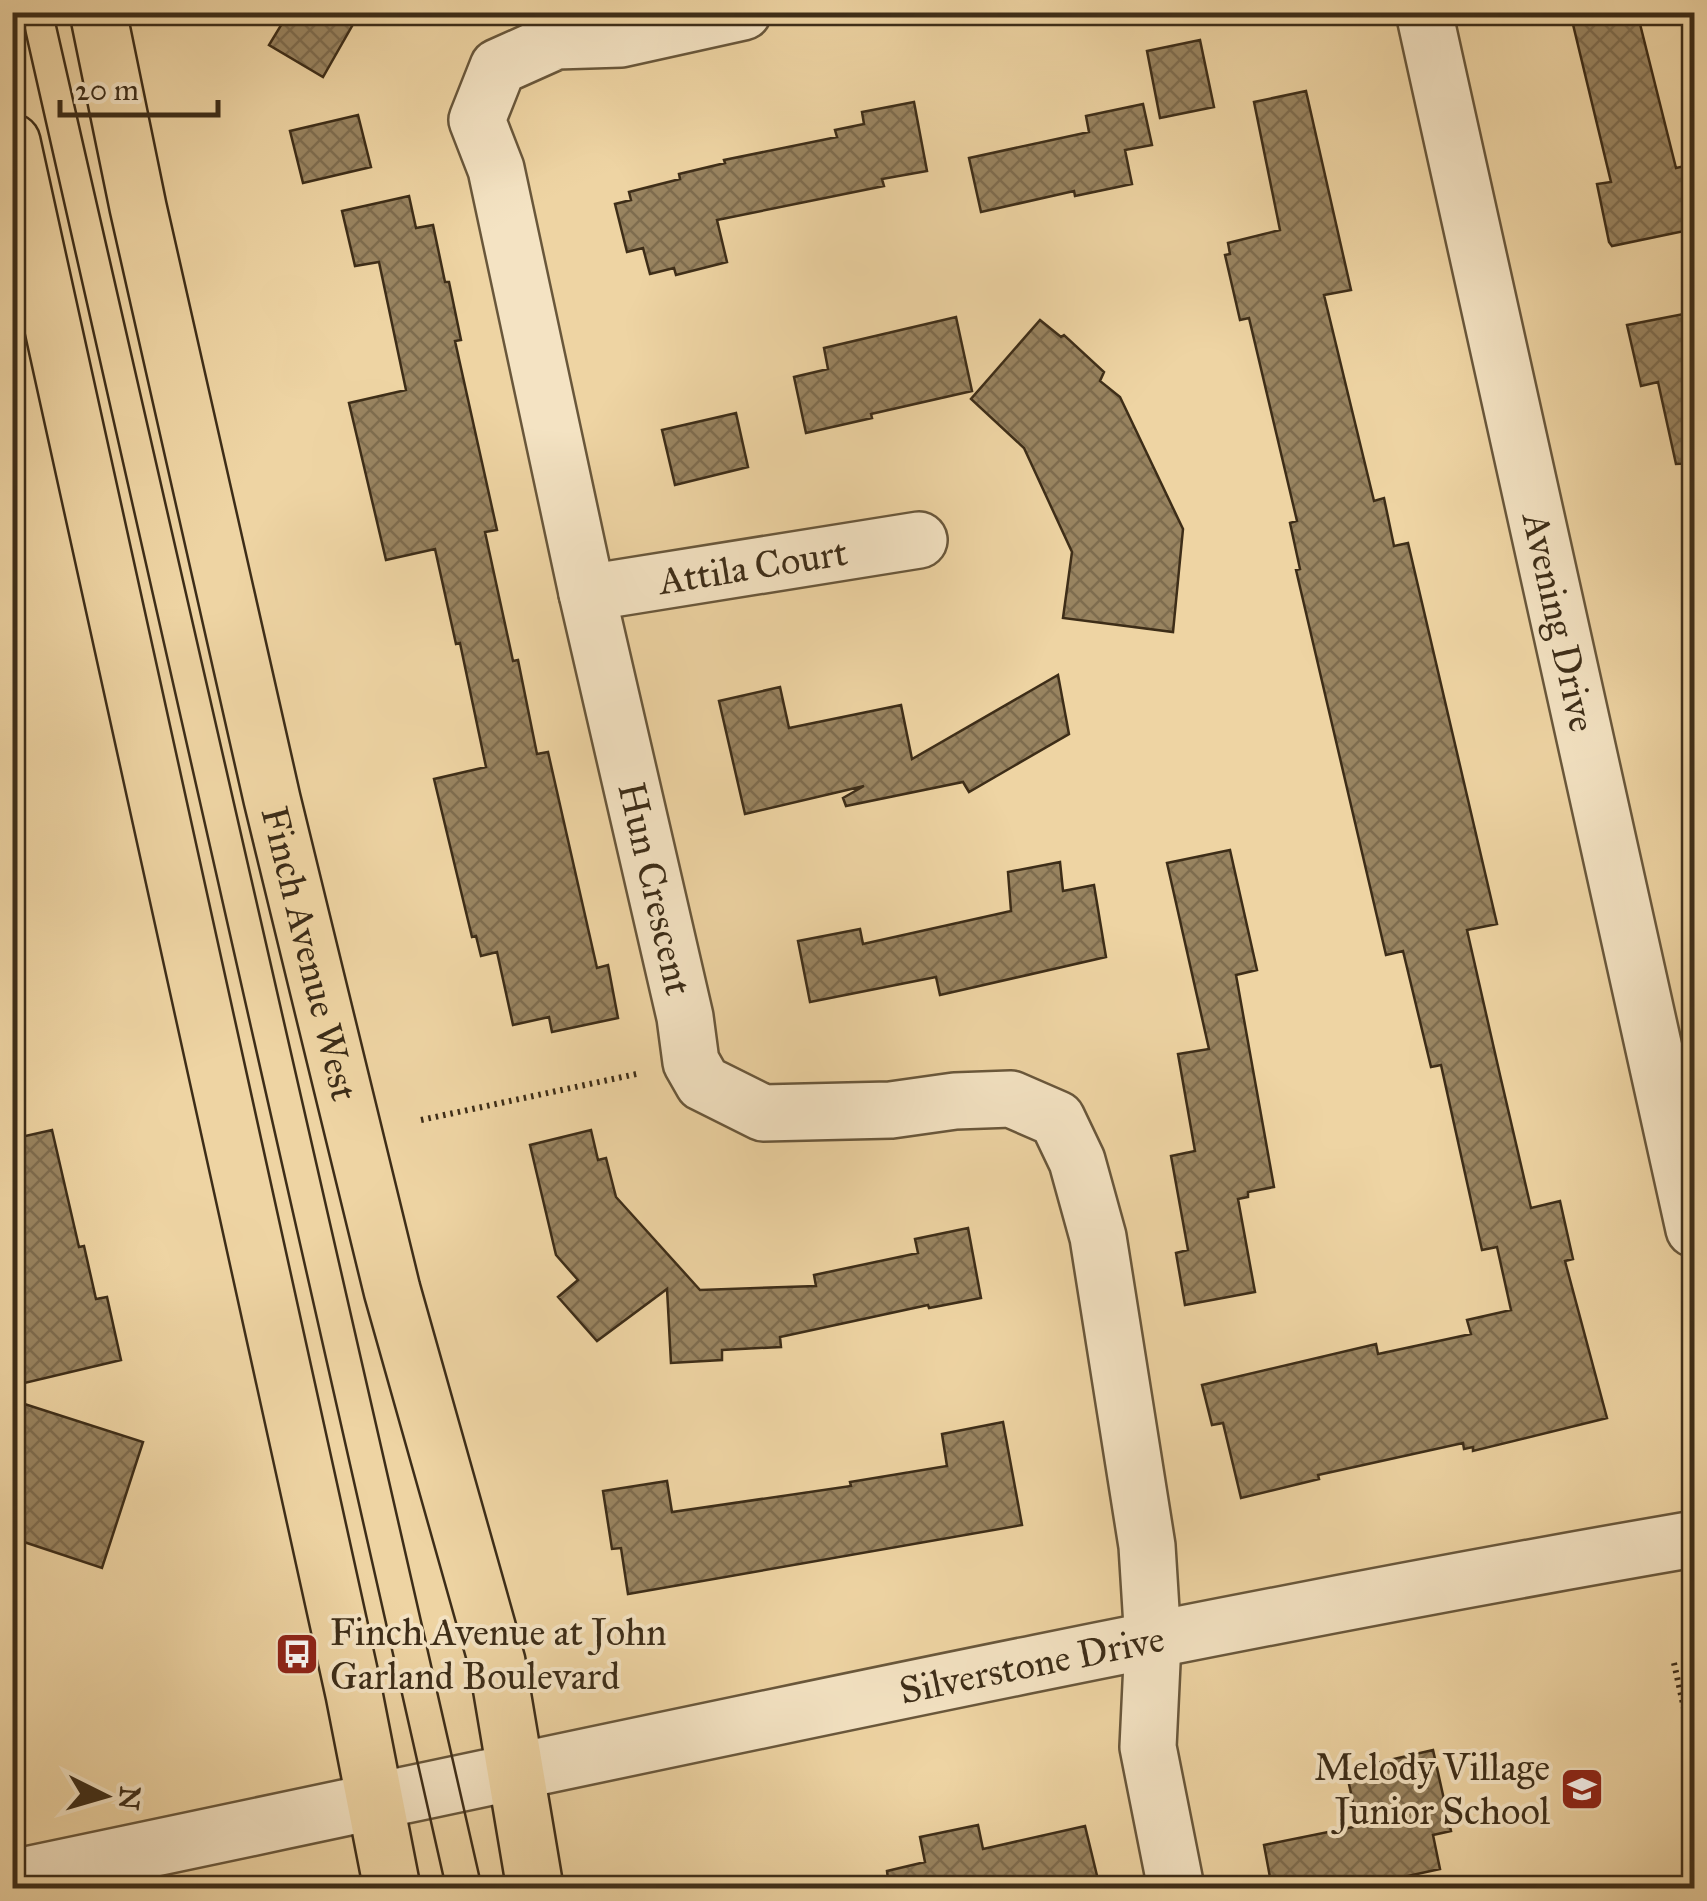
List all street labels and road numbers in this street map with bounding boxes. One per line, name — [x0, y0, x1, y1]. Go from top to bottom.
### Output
street label: Avening Drive — [1512, 506, 1606, 736]
street label: Attila Court — [653, 529, 851, 605]
street label: Hun Crescent — [608, 778, 702, 999]
street label: Finch Avenue West — [252, 802, 368, 1105]
street label: Silverstone Drive — [895, 1615, 1168, 1714]

